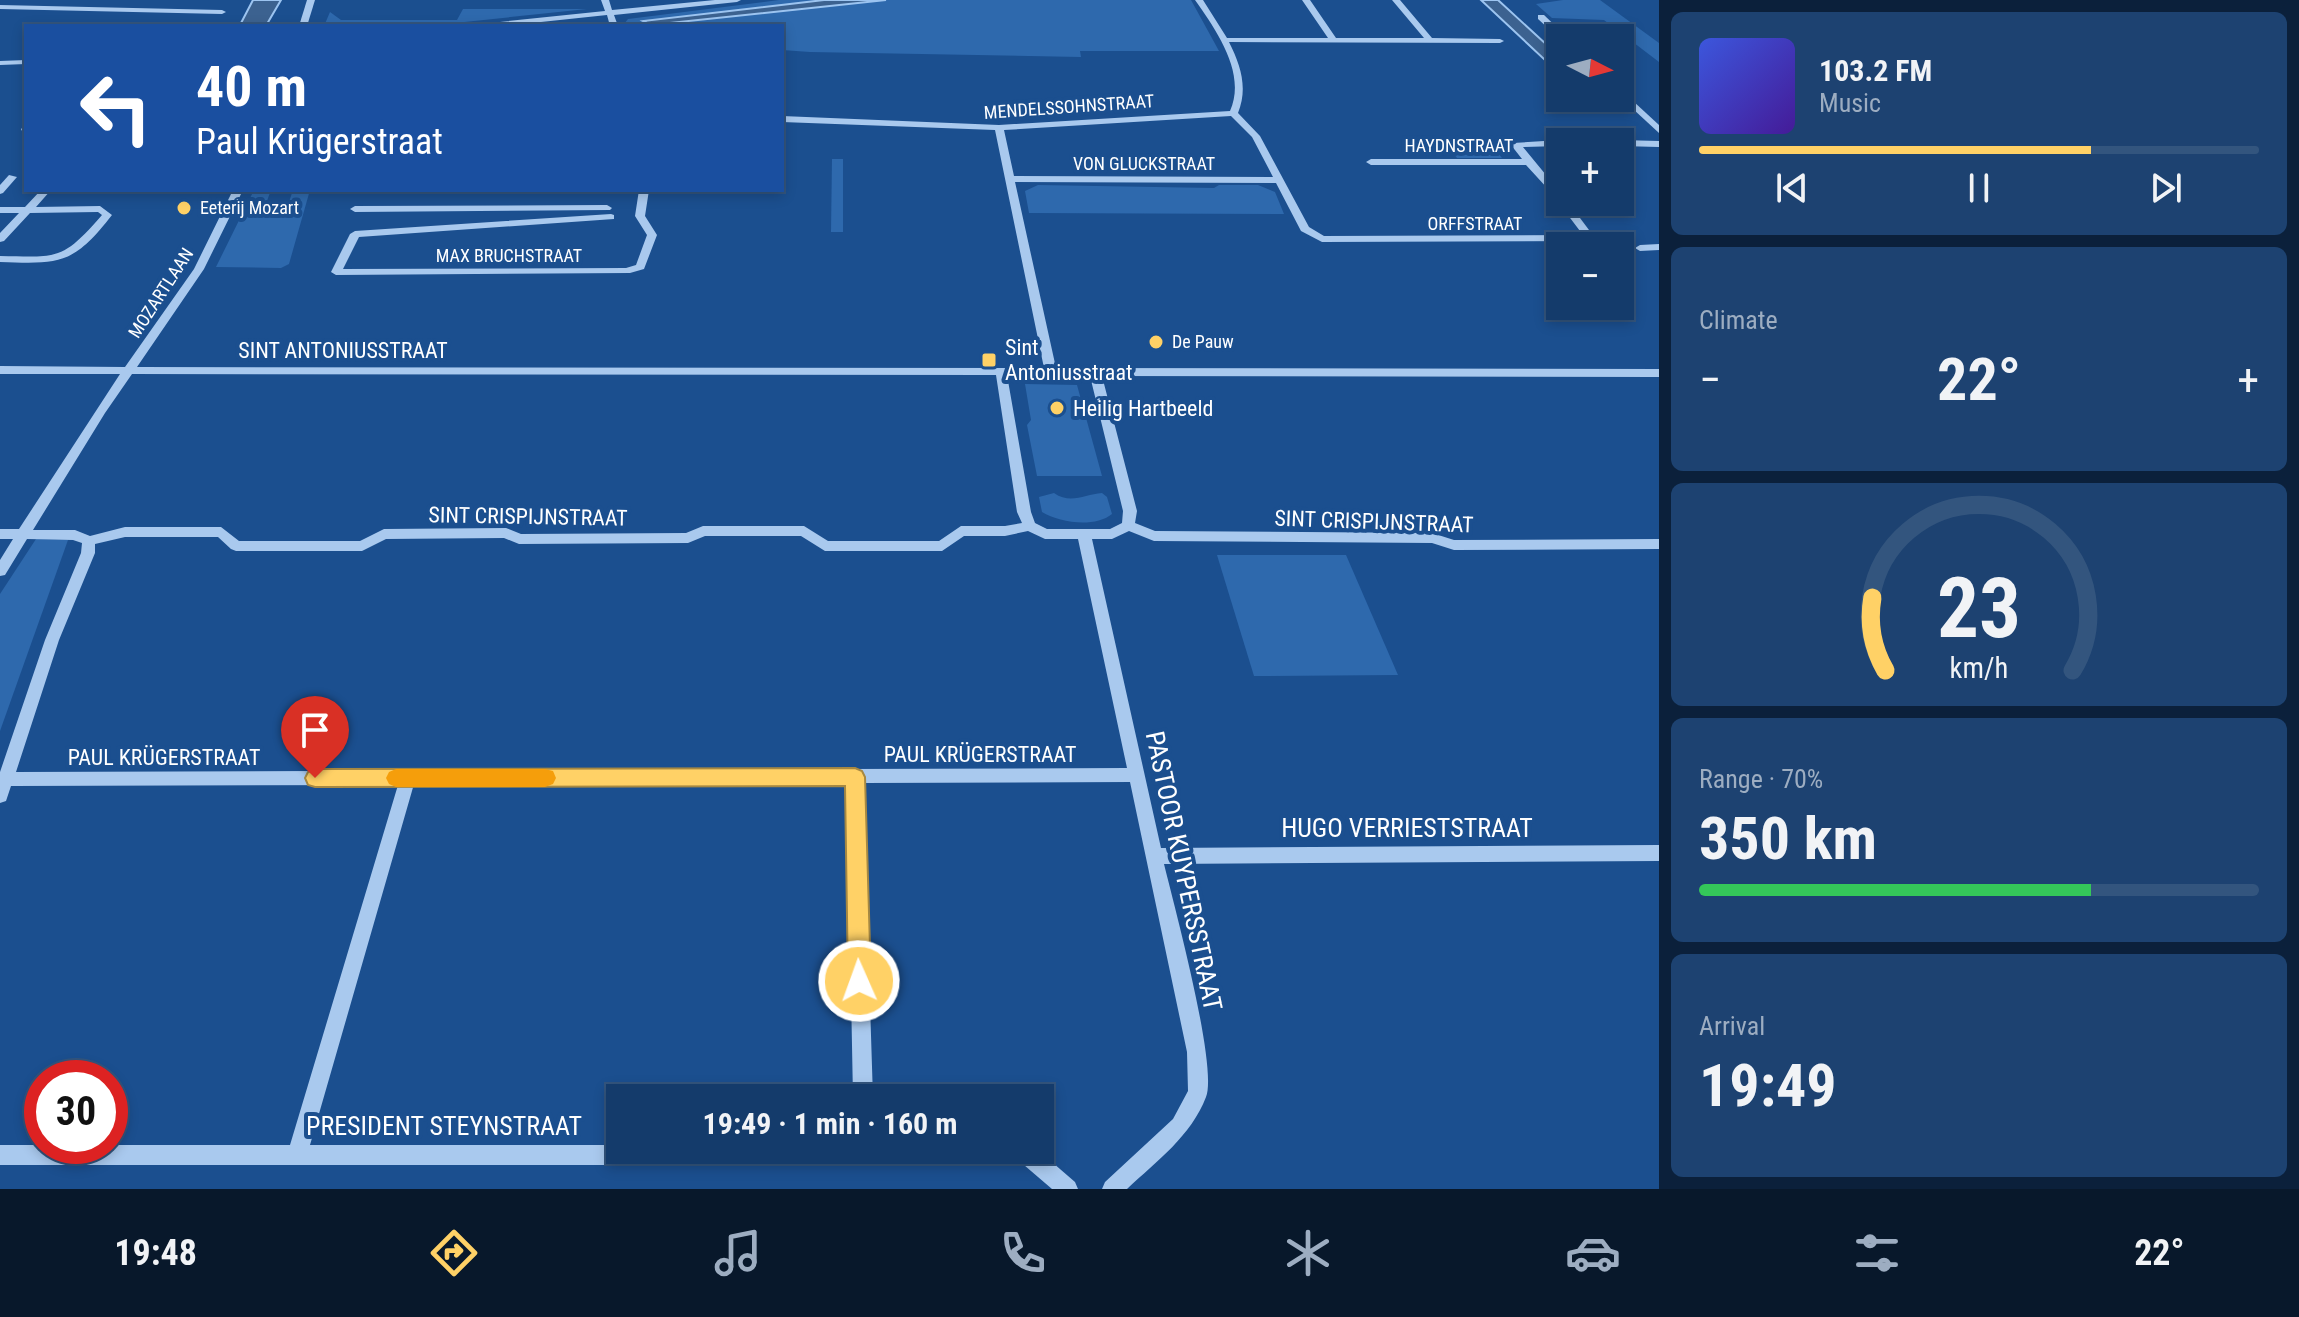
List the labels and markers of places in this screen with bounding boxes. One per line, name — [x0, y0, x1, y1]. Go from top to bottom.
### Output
place label: Eeterij Mozart — [200, 197, 299, 218]
marker: Eeterij Mozart — [175, 199, 193, 217]
place label: De Pauw — [1172, 331, 1234, 352]
marker: De Pauw — [1147, 333, 1165, 351]
place label: Sint Antoniusstraat — [1005, 335, 1132, 385]
marker: Sint Antoniusstraat — [980, 351, 998, 369]
place label: Heilig Hartbeeld — [1073, 396, 1213, 421]
marker: Heilig Hartbeeld — [1048, 399, 1066, 417]
pin — [281, 696, 349, 778]

